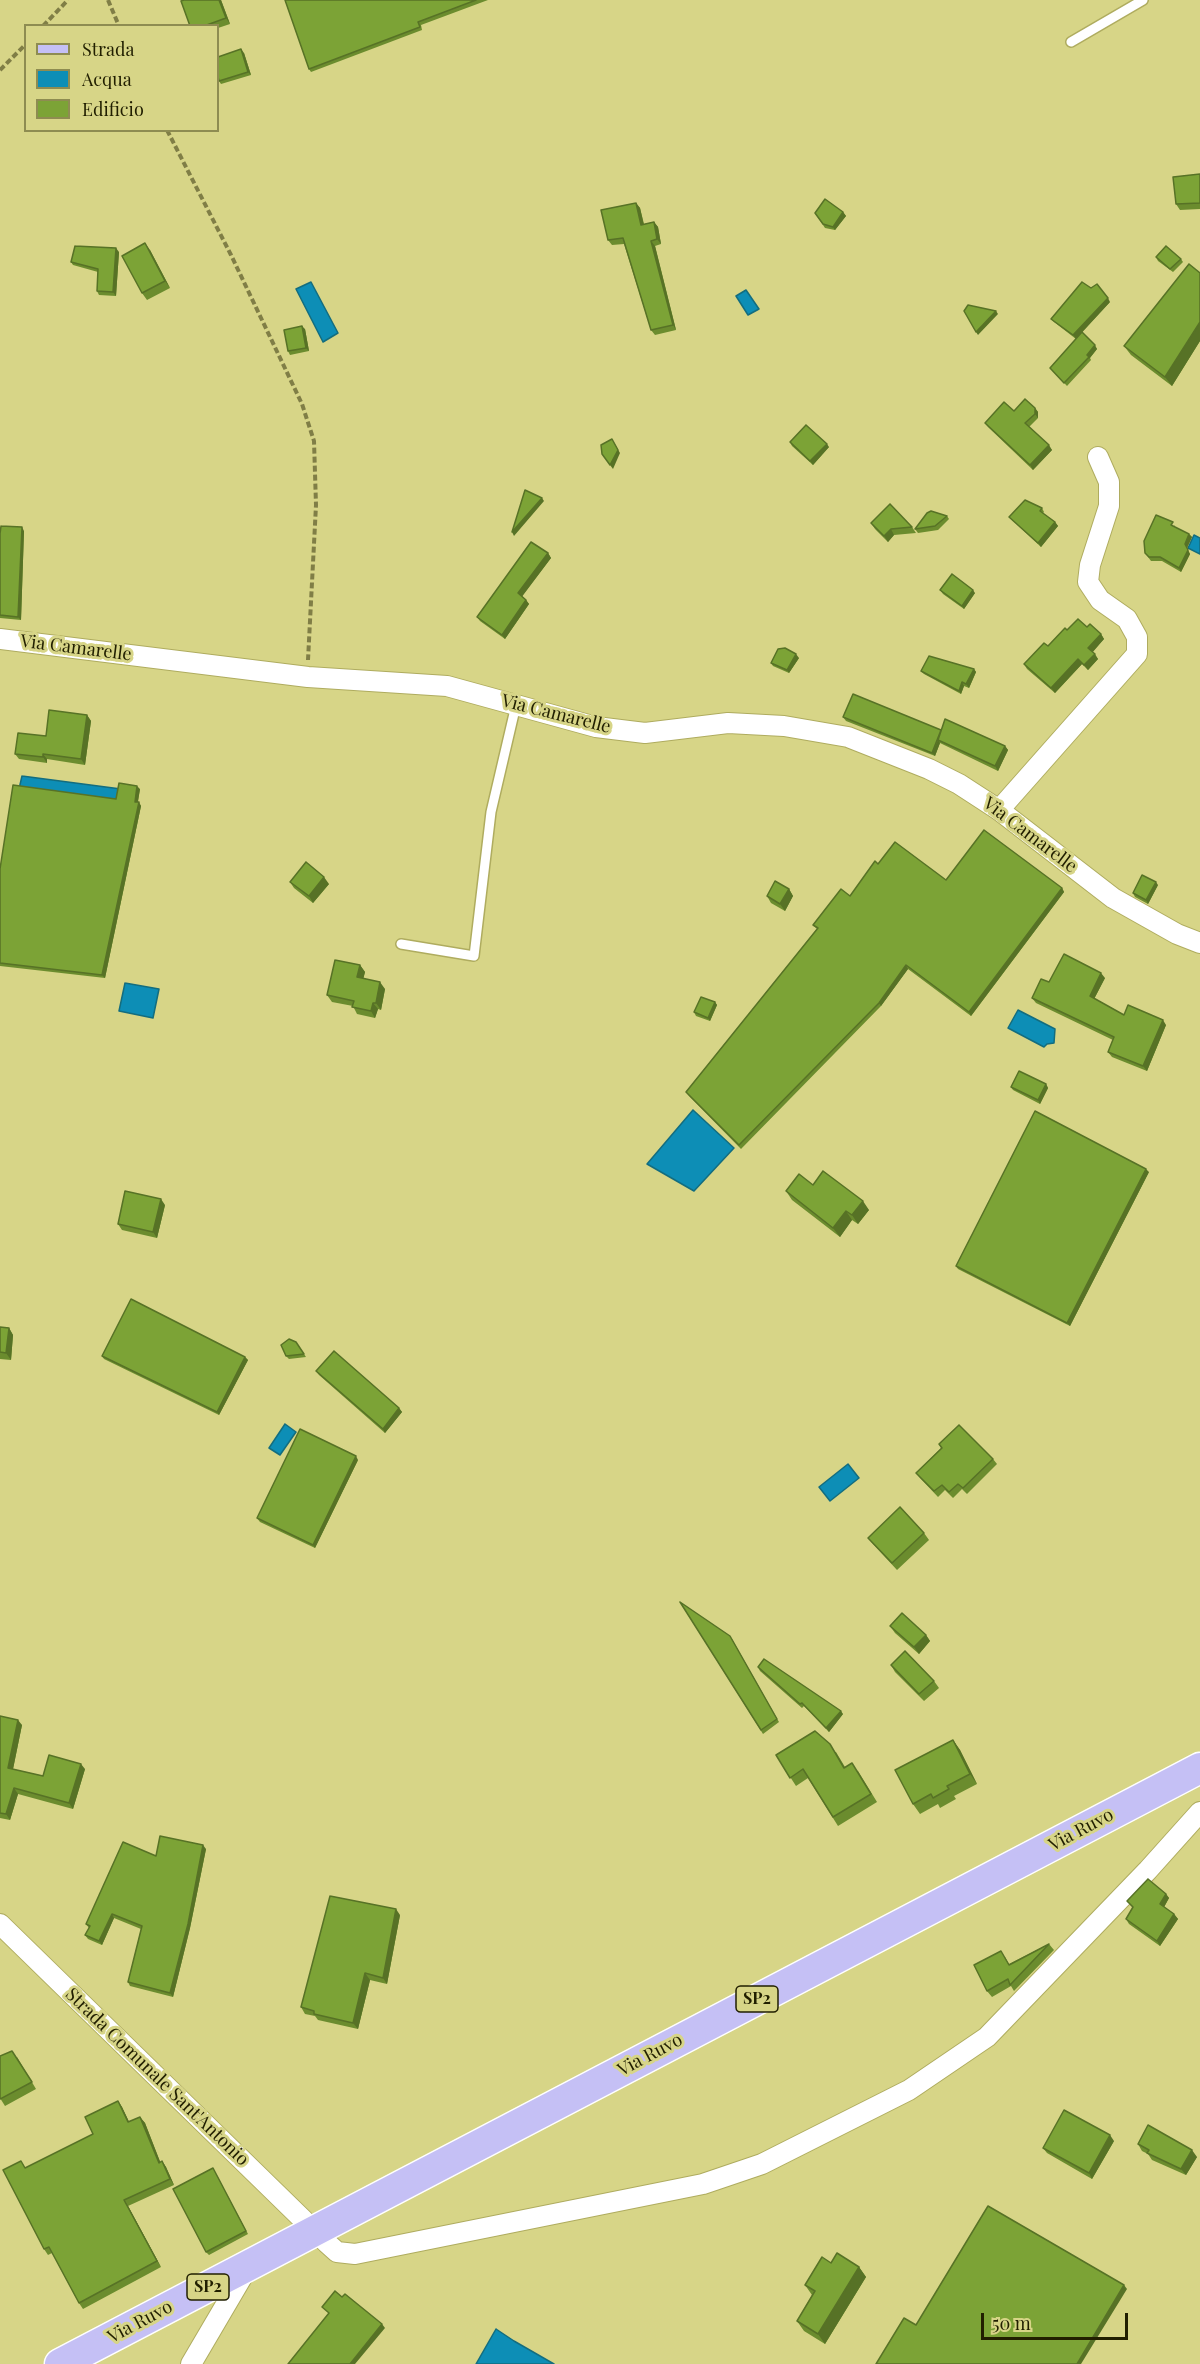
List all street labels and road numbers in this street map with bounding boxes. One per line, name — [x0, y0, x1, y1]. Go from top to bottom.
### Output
street label: Via Camarelle — [19, 630, 133, 666]
street label: Via Camarelle — [499, 690, 613, 738]
street label: Via Camarelle — [979, 793, 1081, 877]
street label: Via Ruvo — [1045, 1804, 1117, 1856]
street label: Strada Comunale Sant'Antonio — [61, 1984, 253, 2170]
road number: SP2 — [736, 1986, 778, 2012]
street label: Via Ruvo — [614, 2029, 686, 2081]
road number: SP2 — [187, 2274, 229, 2300]
street label: Via Ruvo — [104, 2296, 176, 2348]

